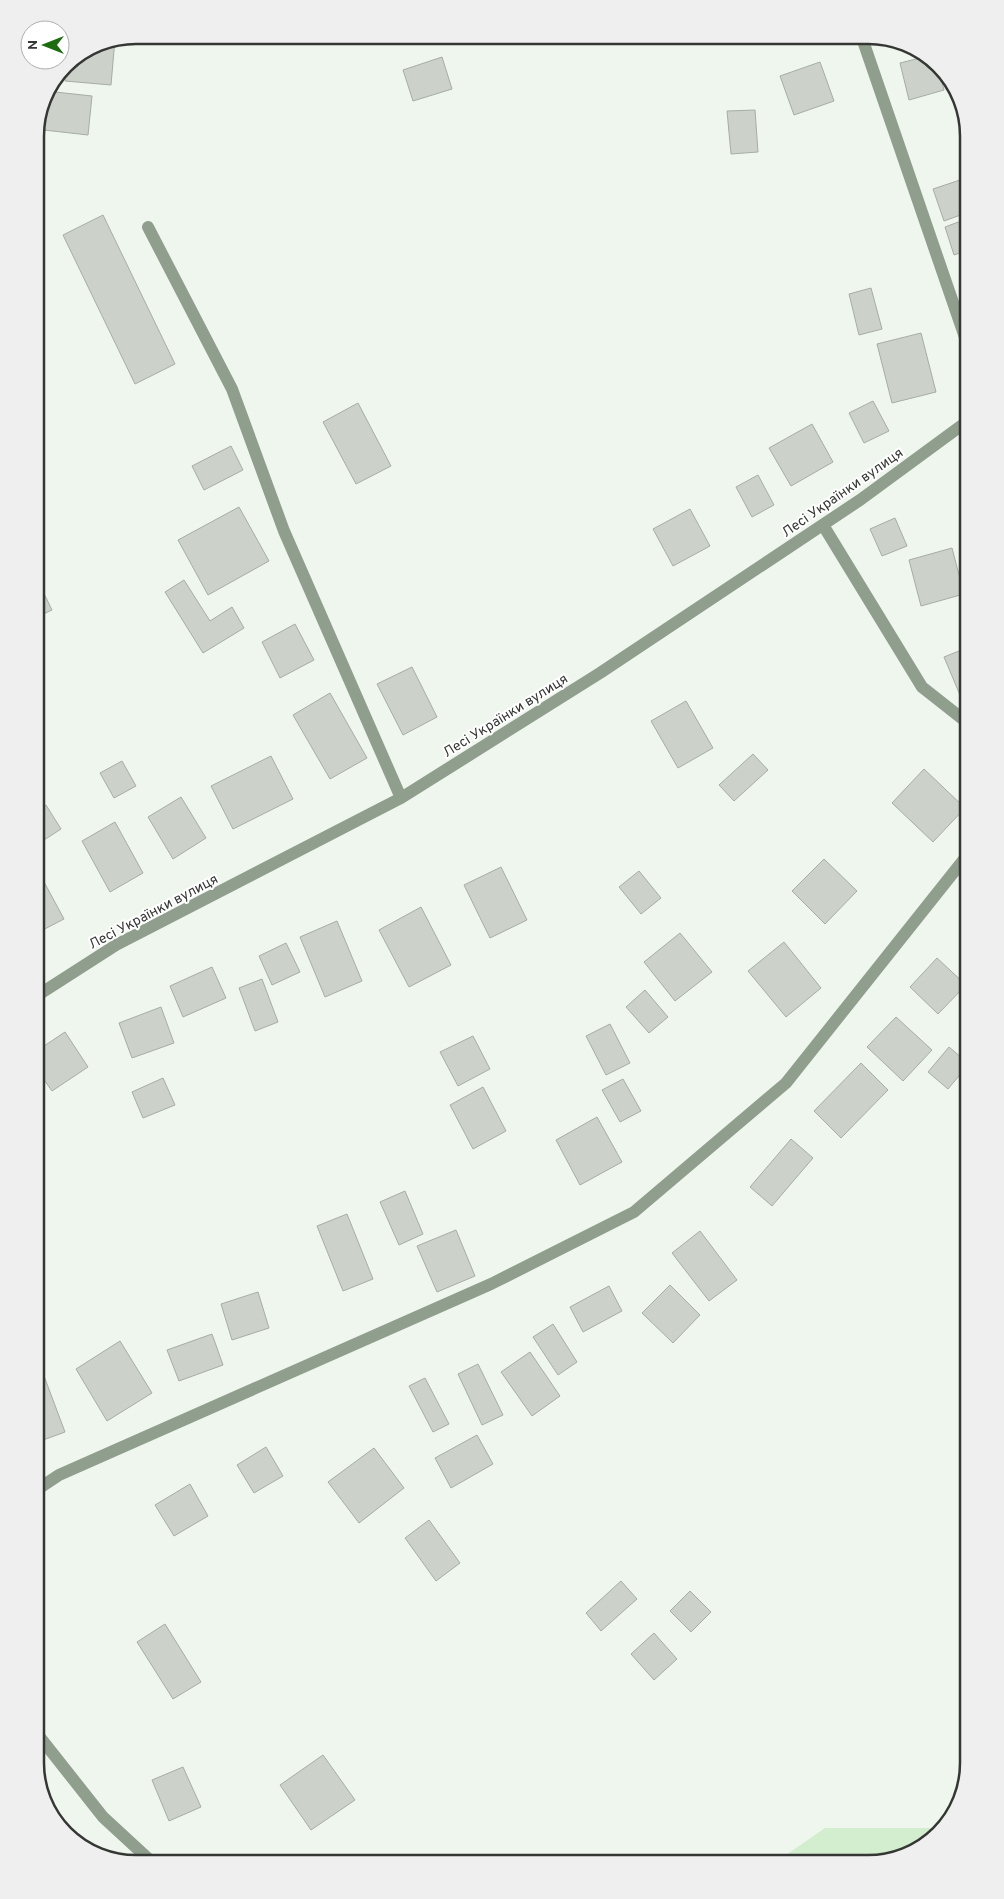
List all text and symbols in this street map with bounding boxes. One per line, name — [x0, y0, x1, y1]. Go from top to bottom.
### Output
north arrow — [20, 20, 70, 70]
text: N — [25, 40, 42, 50]
street label: Лесі Українки вулиця — [779, 445, 907, 542]
street label: Лесі Українки вулиця — [440, 671, 571, 762]
street label: Лесі Українки вулиця — [86, 871, 221, 954]

